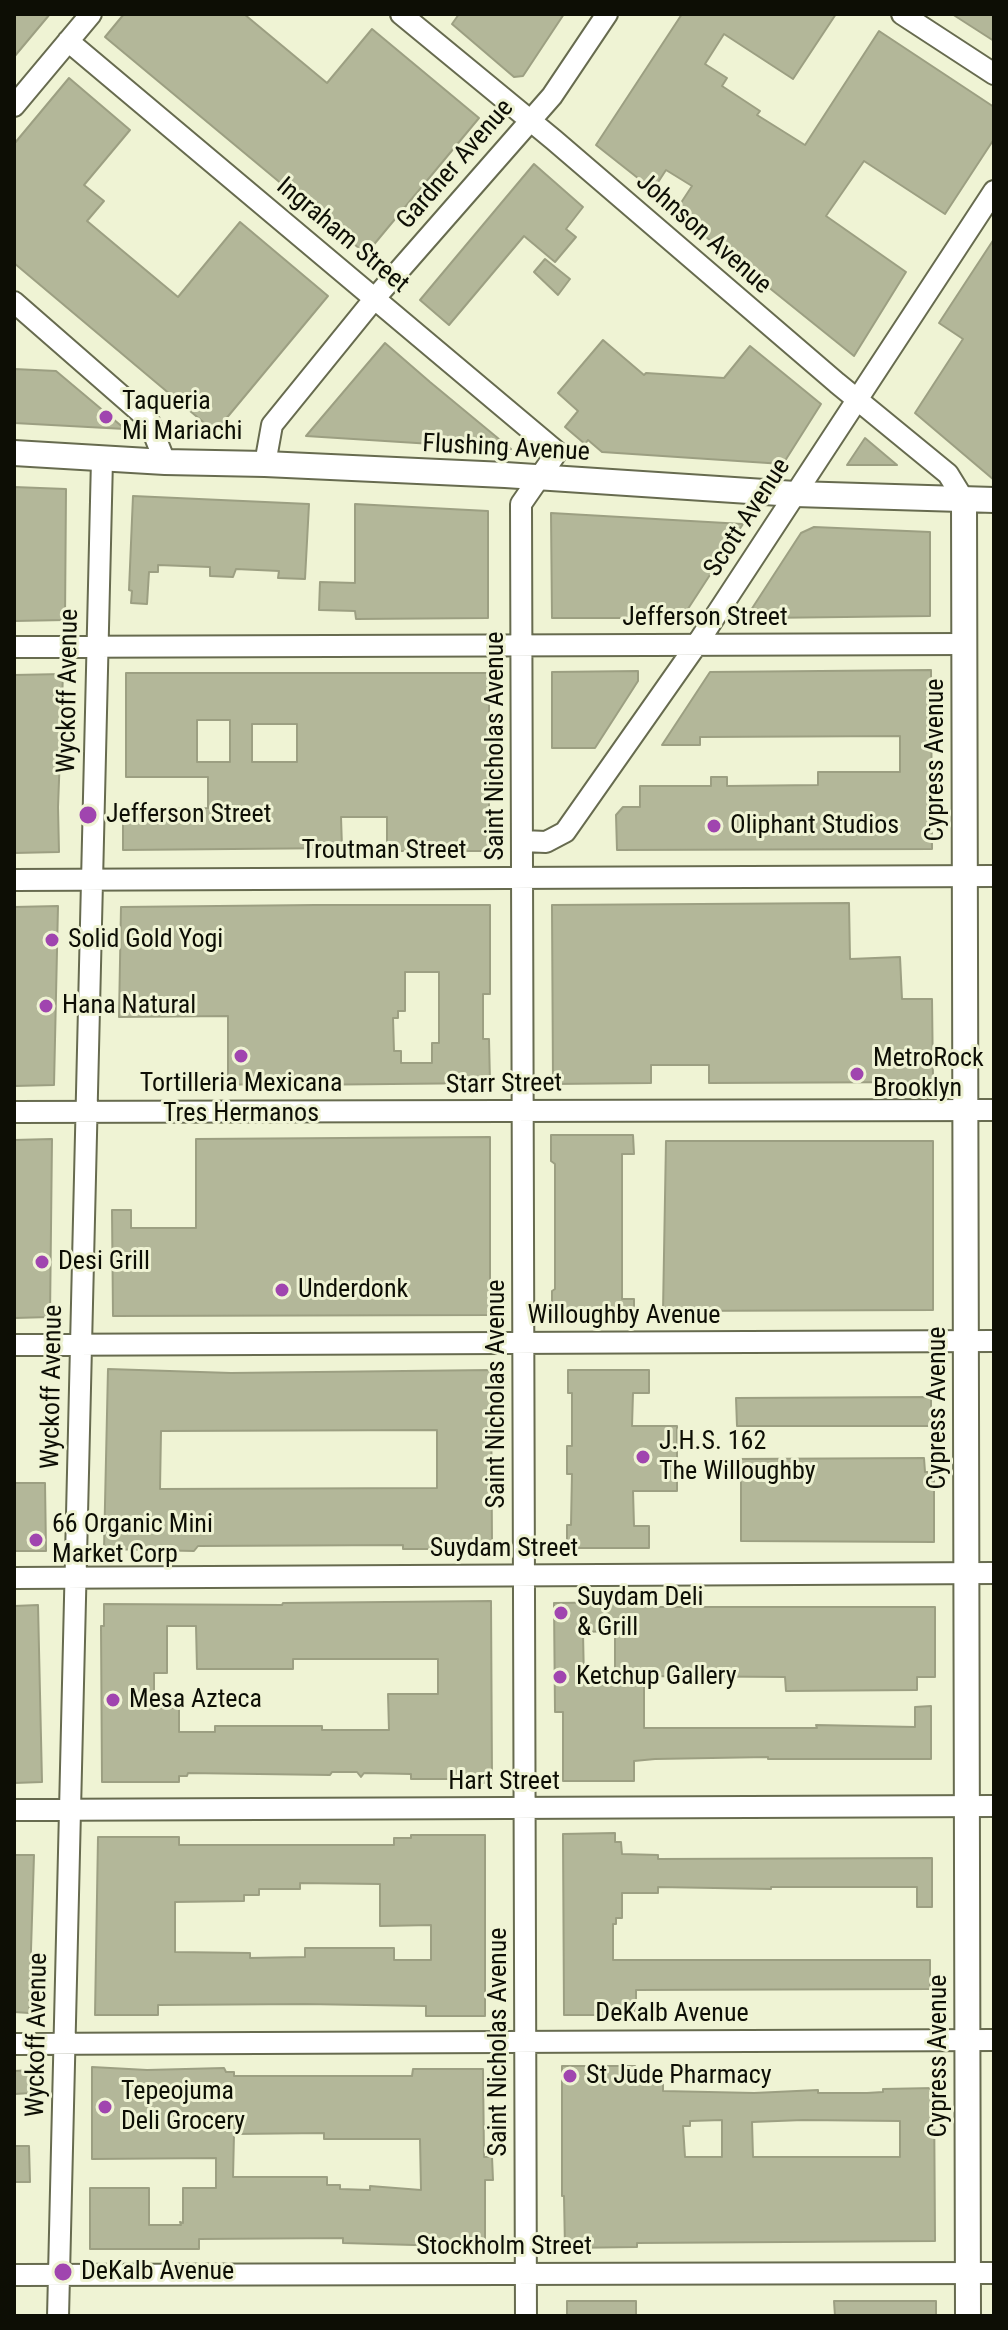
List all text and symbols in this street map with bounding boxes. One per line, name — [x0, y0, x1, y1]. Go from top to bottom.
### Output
street label: Gardner Avenue — [391, 94, 521, 236]
street label: Johnson Avenue — [629, 167, 777, 301]
street label: Ingraham Street — [269, 172, 415, 300]
place label: Taqueria Mi Mariachi — [122, 386, 243, 448]
marker: Taqueria Mi Mariachi — [97, 408, 115, 426]
street label: Flushing Avenue — [421, 429, 591, 469]
street label: Scott Avenue — [698, 453, 798, 583]
street label: Jefferson Street — [622, 602, 788, 634]
street label: Wyckoff Avenue — [52, 608, 86, 774]
street label: Saint Nicholas Avenue — [480, 632, 512, 860]
street label: Cypress Avenue — [920, 679, 952, 841]
place label: Jefferson Street — [106, 799, 271, 831]
marker: Jefferson Street — [77, 804, 99, 826]
place label: Oliphant Studios — [730, 810, 899, 842]
marker: Oliphant Studios — [705, 817, 723, 835]
street label: Troutman Street — [301, 835, 467, 867]
place label: Solid Gold Yogi — [68, 924, 223, 956]
marker: Solid Gold Yogi — [43, 931, 61, 949]
place label: Hana Natural — [62, 990, 196, 1022]
marker: Hana Natural — [37, 997, 55, 1015]
place label: MetroRock Brooklyn — [873, 1043, 984, 1104]
marker: Tortilleria Mexicana Tres Hermanos — [232, 1047, 250, 1065]
marker: MetroRock Brooklyn — [848, 1065, 866, 1083]
place label: Tortilleria Mexicana Tres Hermanos — [140, 1068, 342, 1130]
street label: Starr Street — [446, 1068, 562, 1102]
place label: Desi Grill — [58, 1246, 150, 1278]
marker: Desi Grill — [33, 1253, 51, 1271]
place label: Underdonk — [298, 1274, 408, 1306]
street label: Saint Nicholas Avenue — [481, 1280, 513, 1508]
marker: Underdonk — [273, 1281, 291, 1299]
street label: Willoughby Avenue — [527, 1300, 721, 1332]
street label: Wyckoff Avenue — [36, 1304, 70, 1470]
street label: Cypress Avenue — [922, 1327, 954, 1489]
place label: J.H.S. 162 The Willoughby — [659, 1426, 815, 1488]
marker: J.H.S. 162 The Willoughby — [634, 1448, 652, 1466]
place label: 66 Organic Mini Market Corp — [52, 1509, 213, 1570]
marker: 66 Organic Mini Market Corp — [27, 1531, 45, 1549]
street label: Suydam Street — [430, 1533, 578, 1565]
place label: Suydam Deli & Grill — [577, 1582, 704, 1644]
marker: Suydam Deli & Grill — [552, 1604, 570, 1622]
place label: Ketchup Gallery — [576, 1661, 737, 1693]
marker: Ketchup Gallery — [551, 1668, 569, 1686]
place label: Mesa Azteca — [129, 1684, 262, 1716]
marker: Mesa Azteca — [104, 1691, 122, 1709]
street label: Hart Street — [448, 1766, 560, 1798]
street label: Saint Nicholas Avenue — [483, 1928, 515, 2156]
street label: Wyckoff Avenue — [21, 1952, 55, 2118]
street label: Cypress Avenue — [923, 1975, 955, 2137]
street label: DeKalb Avenue — [595, 1998, 749, 2030]
place label: St Jude Pharmacy — [586, 2060, 772, 2092]
marker: St Jude Pharmacy — [561, 2067, 579, 2085]
place label: Tepeojuma Deli Grocery — [121, 2076, 245, 2138]
marker: Tepeojuma Deli Grocery — [96, 2098, 114, 2116]
street label: Stockholm Street — [416, 2231, 592, 2263]
place label: DeKalb Avenue — [81, 2256, 234, 2288]
marker: DeKalb Avenue — [52, 2261, 74, 2283]

